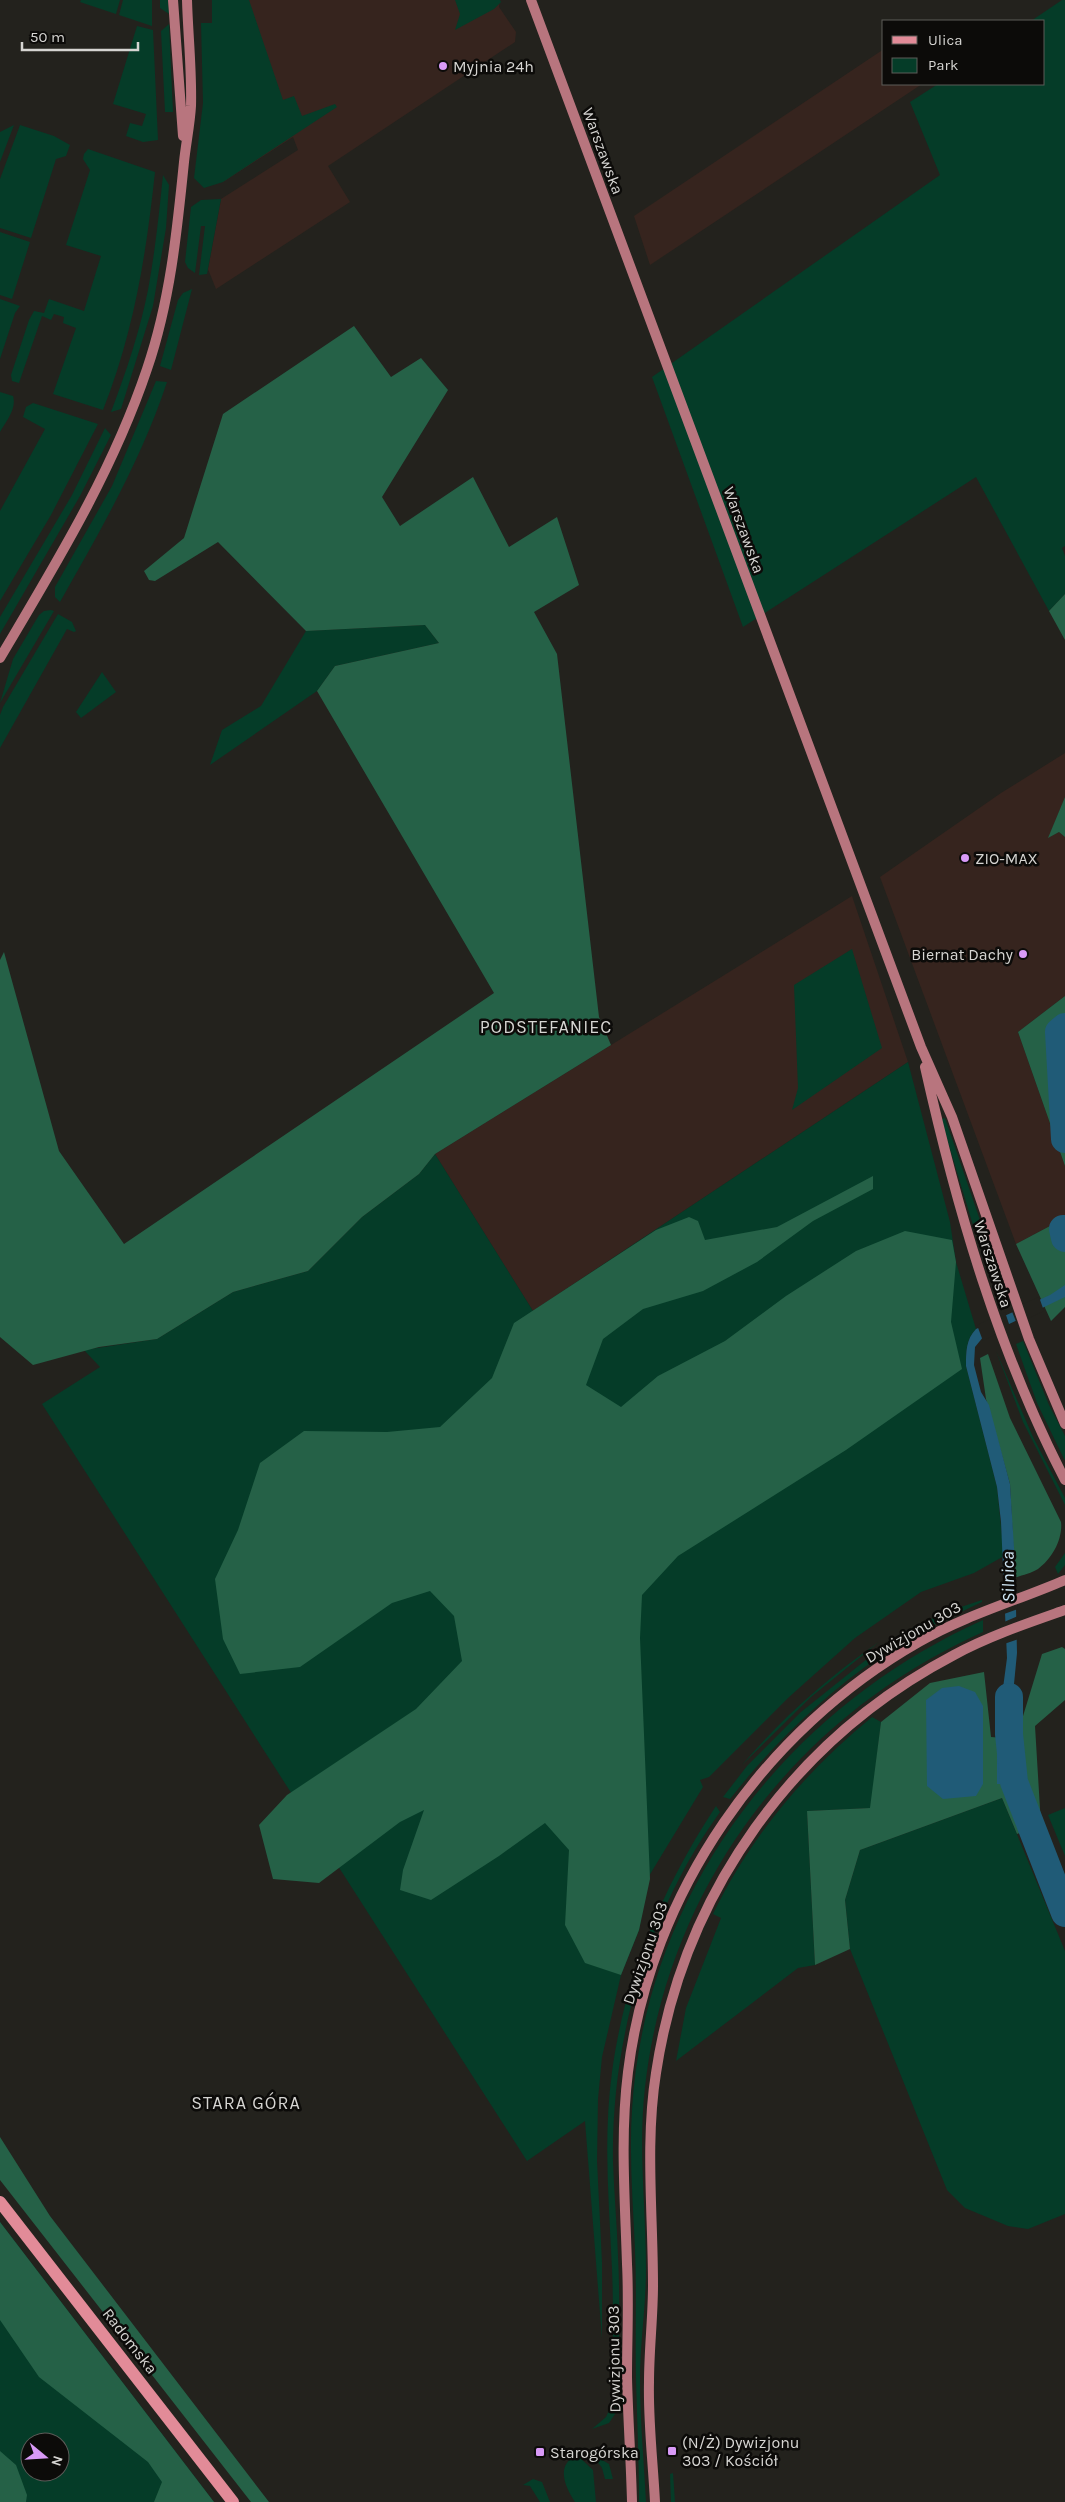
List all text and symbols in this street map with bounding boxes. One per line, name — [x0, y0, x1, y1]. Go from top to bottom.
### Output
scale bar — [22, 20, 139, 52]
legend — [882, 20, 1045, 85]
text: 50 m — [30, 28, 65, 46]
text: Ulica — [928, 31, 962, 49]
text: Park — [928, 56, 958, 74]
place label: Myjnia 24h — [453, 57, 534, 76]
marker: Myjnia 24h — [437, 60, 449, 72]
street label: Warszawska — [579, 105, 627, 197]
street label: Warszawska — [720, 484, 768, 576]
place label: ZIO-MAX — [975, 849, 1038, 868]
marker: ZIO-MAX — [959, 852, 971, 864]
place label: Biernat Dachy — [911, 945, 1014, 964]
marker: Biernat Dachy — [1017, 948, 1029, 960]
district label: PODSTEFANIEC — [480, 1016, 612, 1038]
street label: Warszawska — [970, 1218, 1016, 1310]
water label: Silnica — [997, 1551, 1019, 1603]
street label: Dywizjonu 303 — [862, 1597, 964, 1667]
street label: Dywizjonu 303 — [619, 1899, 671, 2007]
district label: STARA GÓRA — [191, 2091, 301, 2114]
street label: Radomska — [98, 2304, 162, 2378]
street label: Dywizjonu 303 — [604, 2305, 624, 2413]
north arrow — [20, 2432, 70, 2482]
place label: (N/Ż) Dywizjonu 303 / Kościół — [682, 2433, 800, 2470]
place label: Starogórska — [550, 2443, 639, 2462]
marker: (N/Ż) Dywizjonu 303 / Kościół — [666, 2445, 678, 2457]
marker: Starogórska — [534, 2446, 546, 2458]
text: N — [47, 2453, 67, 2468]

